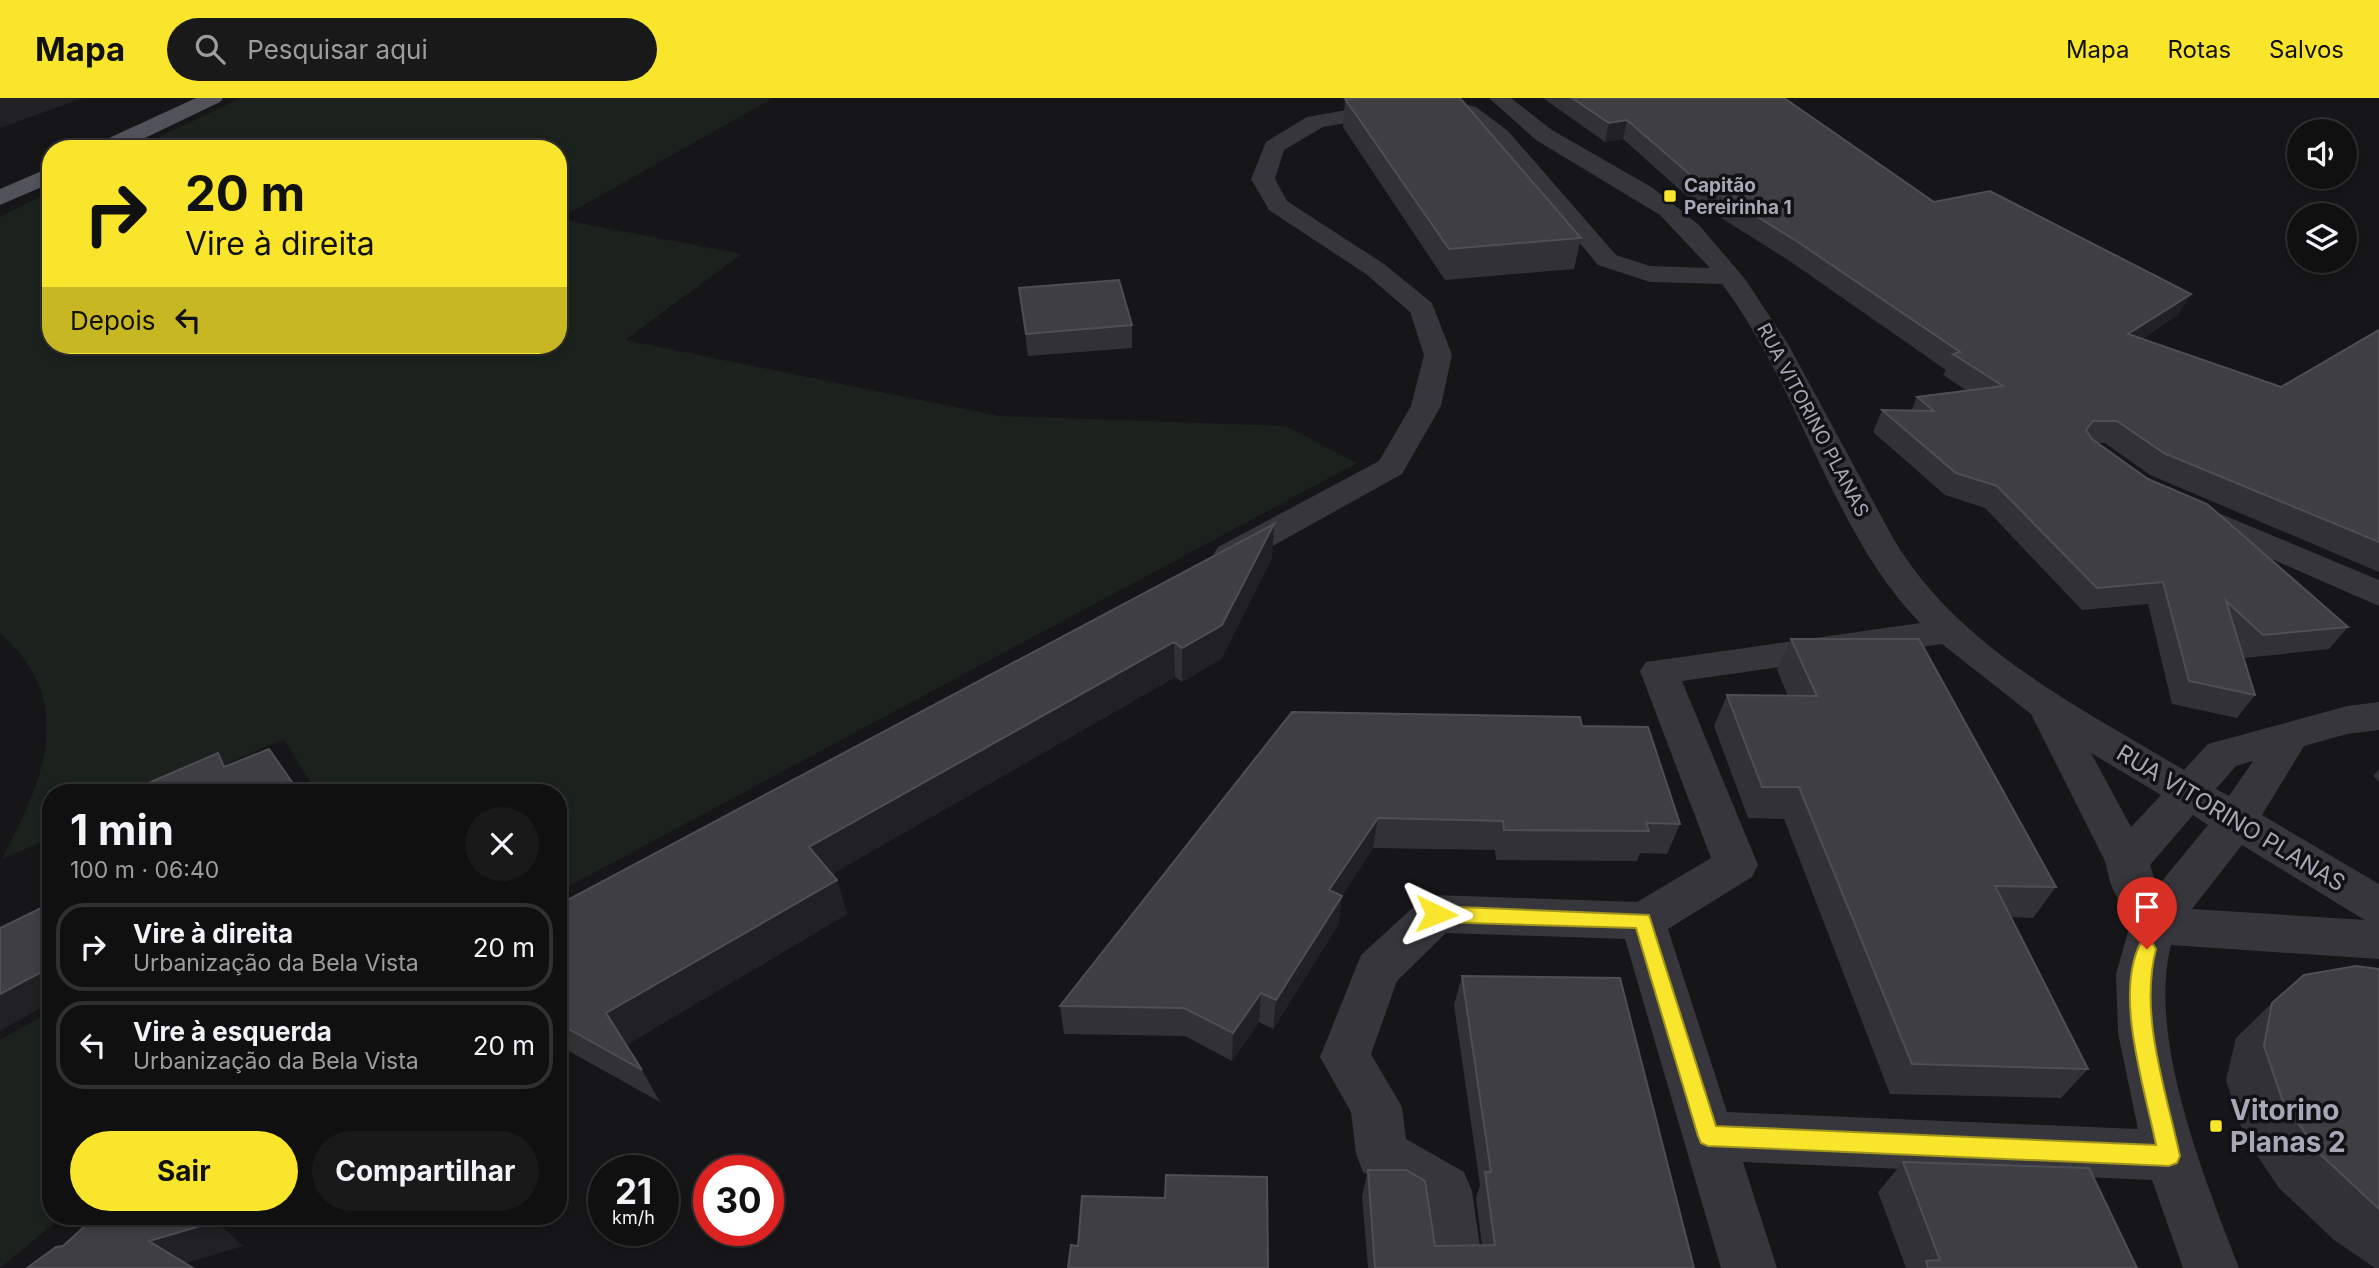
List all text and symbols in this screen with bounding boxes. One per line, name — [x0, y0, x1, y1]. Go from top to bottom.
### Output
search box — [167, 18, 657, 81]
text: Mapa — [35, 29, 125, 69]
icon: search — [191, 30, 229, 68]
text: Pesquisar aqui — [247, 34, 428, 65]
text: Mapa — [2066, 35, 2130, 64]
text: Rotas — [2168, 35, 2231, 64]
text: Salvos — [2269, 35, 2344, 64]
map controls — [2287, 119, 2357, 273]
button: sound — [2287, 119, 2357, 189]
text: 20 m — [185, 164, 305, 223]
icon: right — [70, 168, 161, 259]
place label: Capitão Pereirinha 1 — [1684, 174, 1792, 219]
marker: Capitão Pereirinha 1 — [1662, 188, 1678, 204]
button: layers — [2287, 203, 2357, 273]
text: Vire à direita — [185, 224, 375, 263]
icon: left — [169, 301, 207, 339]
text: Depois — [70, 305, 155, 336]
street label: RUA VITORINO PLANAS — [1752, 319, 1874, 521]
street label: RUA VITORINO PLANAS — [2112, 739, 2350, 897]
text: 1 min — [70, 804, 174, 855]
button: close — [465, 807, 539, 881]
text: 100 m · 06:40 — [70, 856, 219, 884]
position arrow — [1399, 877, 1473, 951]
pin — [2117, 877, 2177, 949]
icon: arrive — [2128, 888, 2166, 926]
text: Vire à direita — [133, 918, 293, 949]
icon: right — [74, 928, 112, 966]
text: 20 m — [473, 932, 535, 963]
text: Urbanização da Bela Vista — [133, 949, 419, 977]
text: Vire à esquerda — [133, 1016, 332, 1047]
icon: left — [74, 1026, 112, 1064]
text: 20 m — [473, 1030, 535, 1061]
text: Urbanização da Bela Vista — [133, 1047, 419, 1075]
place label: Vitorino Planas 2 — [2230, 1093, 2346, 1159]
marker: Vitorino Planas 2 — [2208, 1118, 2224, 1134]
button: Sair — [70, 1131, 298, 1211]
button: Compartilhar — [312, 1131, 539, 1211]
speed limit sign: 30 — [693, 1155, 784, 1246]
text: 21 — [615, 1170, 652, 1212]
text: km/h — [612, 1207, 655, 1228]

